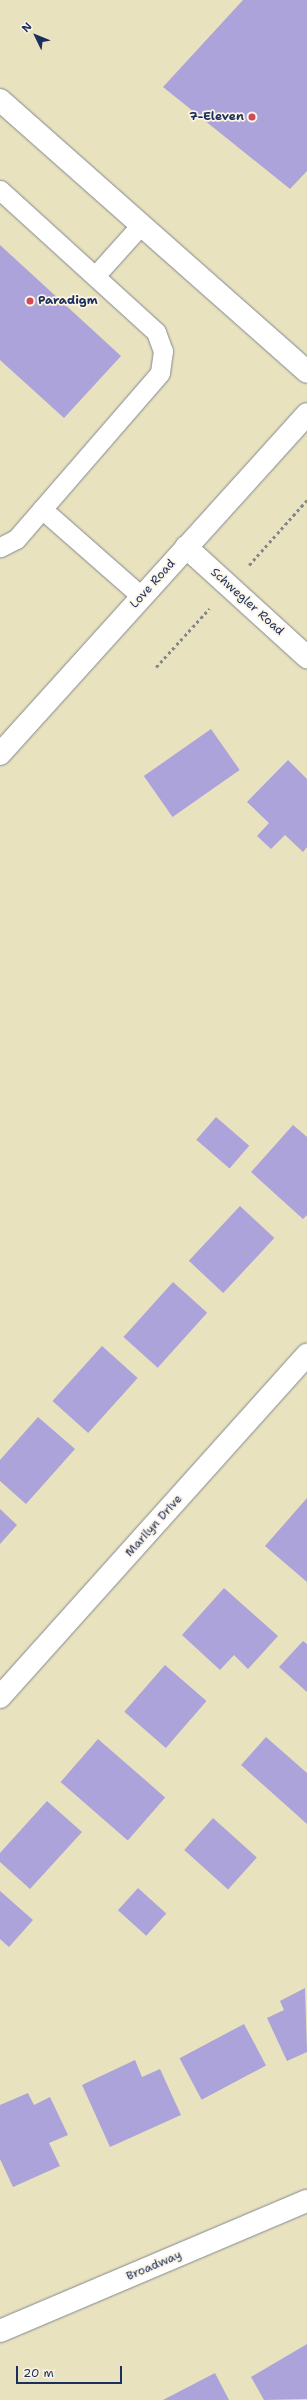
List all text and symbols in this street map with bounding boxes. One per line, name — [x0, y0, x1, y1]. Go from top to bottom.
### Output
north arrow — [16, 16, 56, 56]
text: N — [18, 19, 35, 36]
place label: 7-Eleven — [189, 110, 244, 124]
marker: 7-Eleven — [247, 112, 257, 122]
place label: Paradigm — [38, 294, 98, 308]
marker: Paradigm — [25, 296, 35, 306]
street label: Love Road — [127, 557, 179, 611]
street label: Schwegler Road — [207, 565, 287, 639]
street label: Marilyn Drive — [122, 1492, 186, 1560]
street label: Broadway — [124, 2248, 184, 2284]
scale bar — [18, 2358, 124, 2384]
text: 20 m — [23, 2365, 54, 2381]

